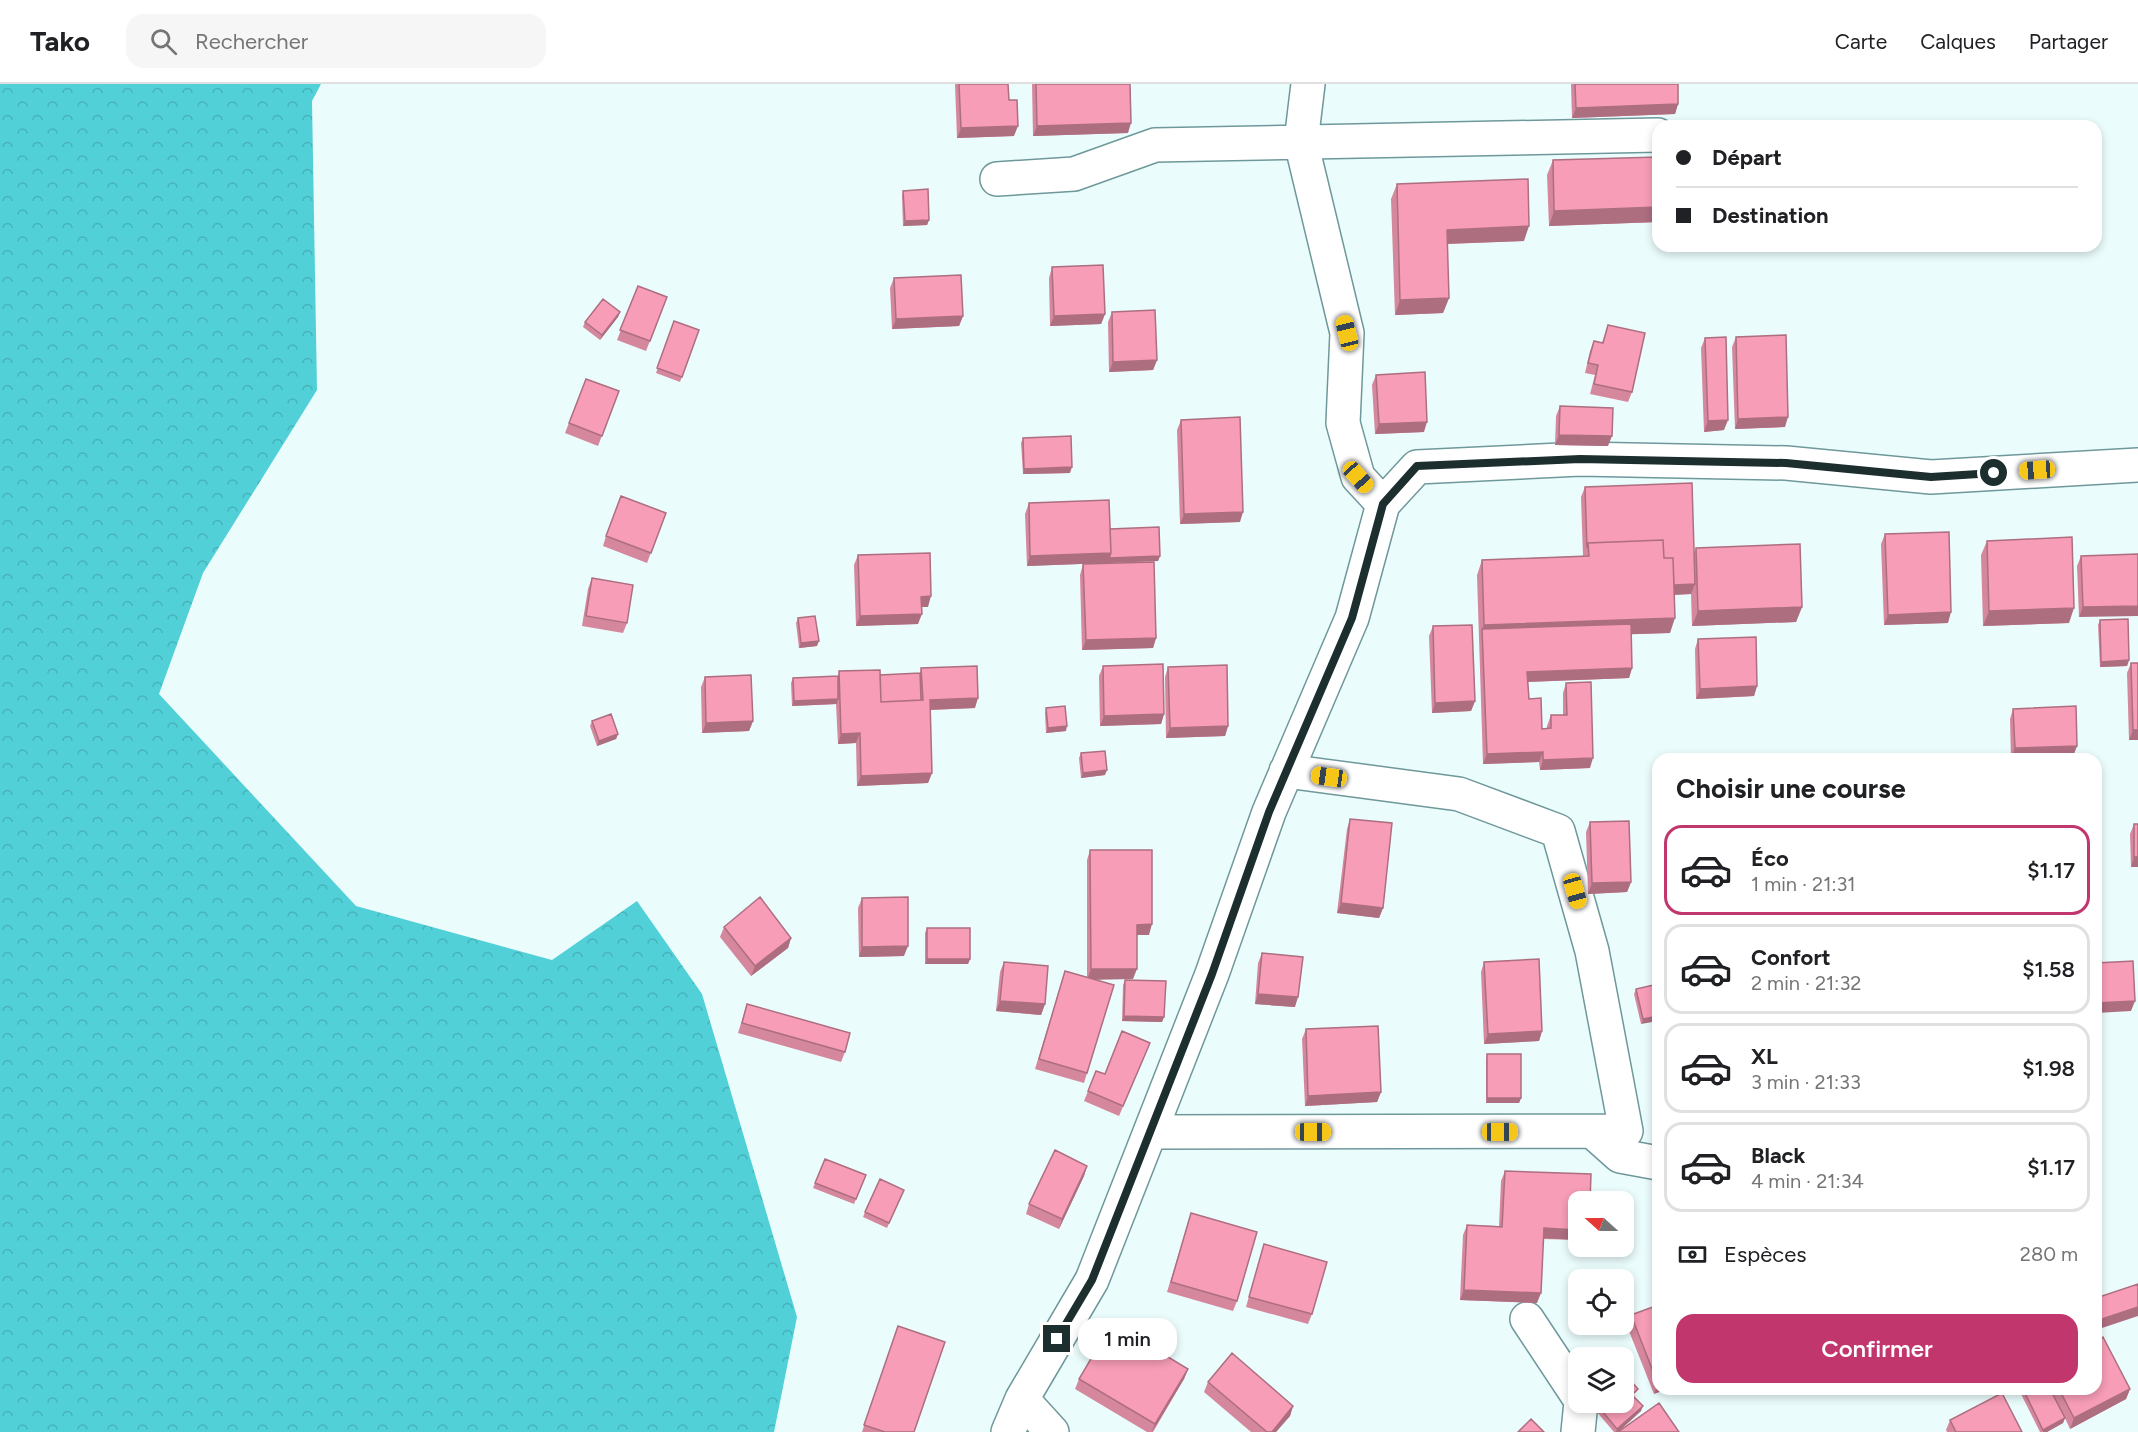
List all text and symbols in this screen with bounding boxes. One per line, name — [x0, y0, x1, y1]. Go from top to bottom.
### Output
search box — [126, 14, 546, 68]
text: Tako — [30, 24, 90, 58]
icon: search — [147, 25, 180, 58]
text: Rechercher — [195, 28, 308, 55]
text: Carte — [1835, 29, 1887, 54]
text: Calques — [1920, 29, 1996, 54]
text: Partager — [2029, 29, 2108, 54]
text: Départ — [1712, 144, 1782, 171]
text: Destination — [1712, 202, 1829, 229]
car — [1334, 313, 1360, 353]
car — [1339, 458, 1377, 496]
route start — [1980, 459, 2007, 486]
car — [2018, 460, 2056, 480]
car — [1310, 766, 1348, 788]
text: Choisir une course — [1676, 772, 1906, 805]
icon: car — [1679, 843, 1733, 897]
text: Éco — [1751, 845, 1789, 872]
text: $1.17 — [2027, 857, 2075, 884]
car — [1561, 871, 1589, 911]
text: 1 min · 21:31 — [1751, 872, 1856, 896]
icon: car — [1679, 942, 1733, 996]
text: Confort — [1751, 944, 1831, 971]
text: $1.58 — [2022, 956, 2075, 983]
text: 2 min · 21:32 — [1751, 971, 1861, 995]
icon: car — [1679, 1041, 1733, 1095]
text: XL — [1751, 1043, 1778, 1070]
text: $1.98 — [2022, 1055, 2075, 1082]
text: 3 min · 21:33 — [1751, 1070, 1861, 1094]
car — [1295, 1123, 1331, 1141]
car — [1482, 1123, 1518, 1141]
icon: car — [1679, 1140, 1733, 1194]
text: Black — [1751, 1142, 1805, 1169]
text: $1.17 — [2027, 1154, 2075, 1181]
text: 4 min · 21:34 — [1751, 1169, 1864, 1193]
north arrow — [1568, 1191, 1634, 1257]
map controls — [1568, 1191, 1634, 1413]
icon: cash — [1676, 1238, 1709, 1271]
text: Espèces — [1724, 1241, 1806, 1268]
text: 280 m — [2020, 1242, 2078, 1266]
button: locate — [1568, 1269, 1634, 1335]
button: Confirmer — [1676, 1314, 2078, 1383]
callout: 1 min — [1078, 1318, 1177, 1360]
route end — [1043, 1325, 1070, 1352]
text: 1 min — [1104, 1327, 1151, 1351]
button: layers — [1568, 1347, 1634, 1413]

